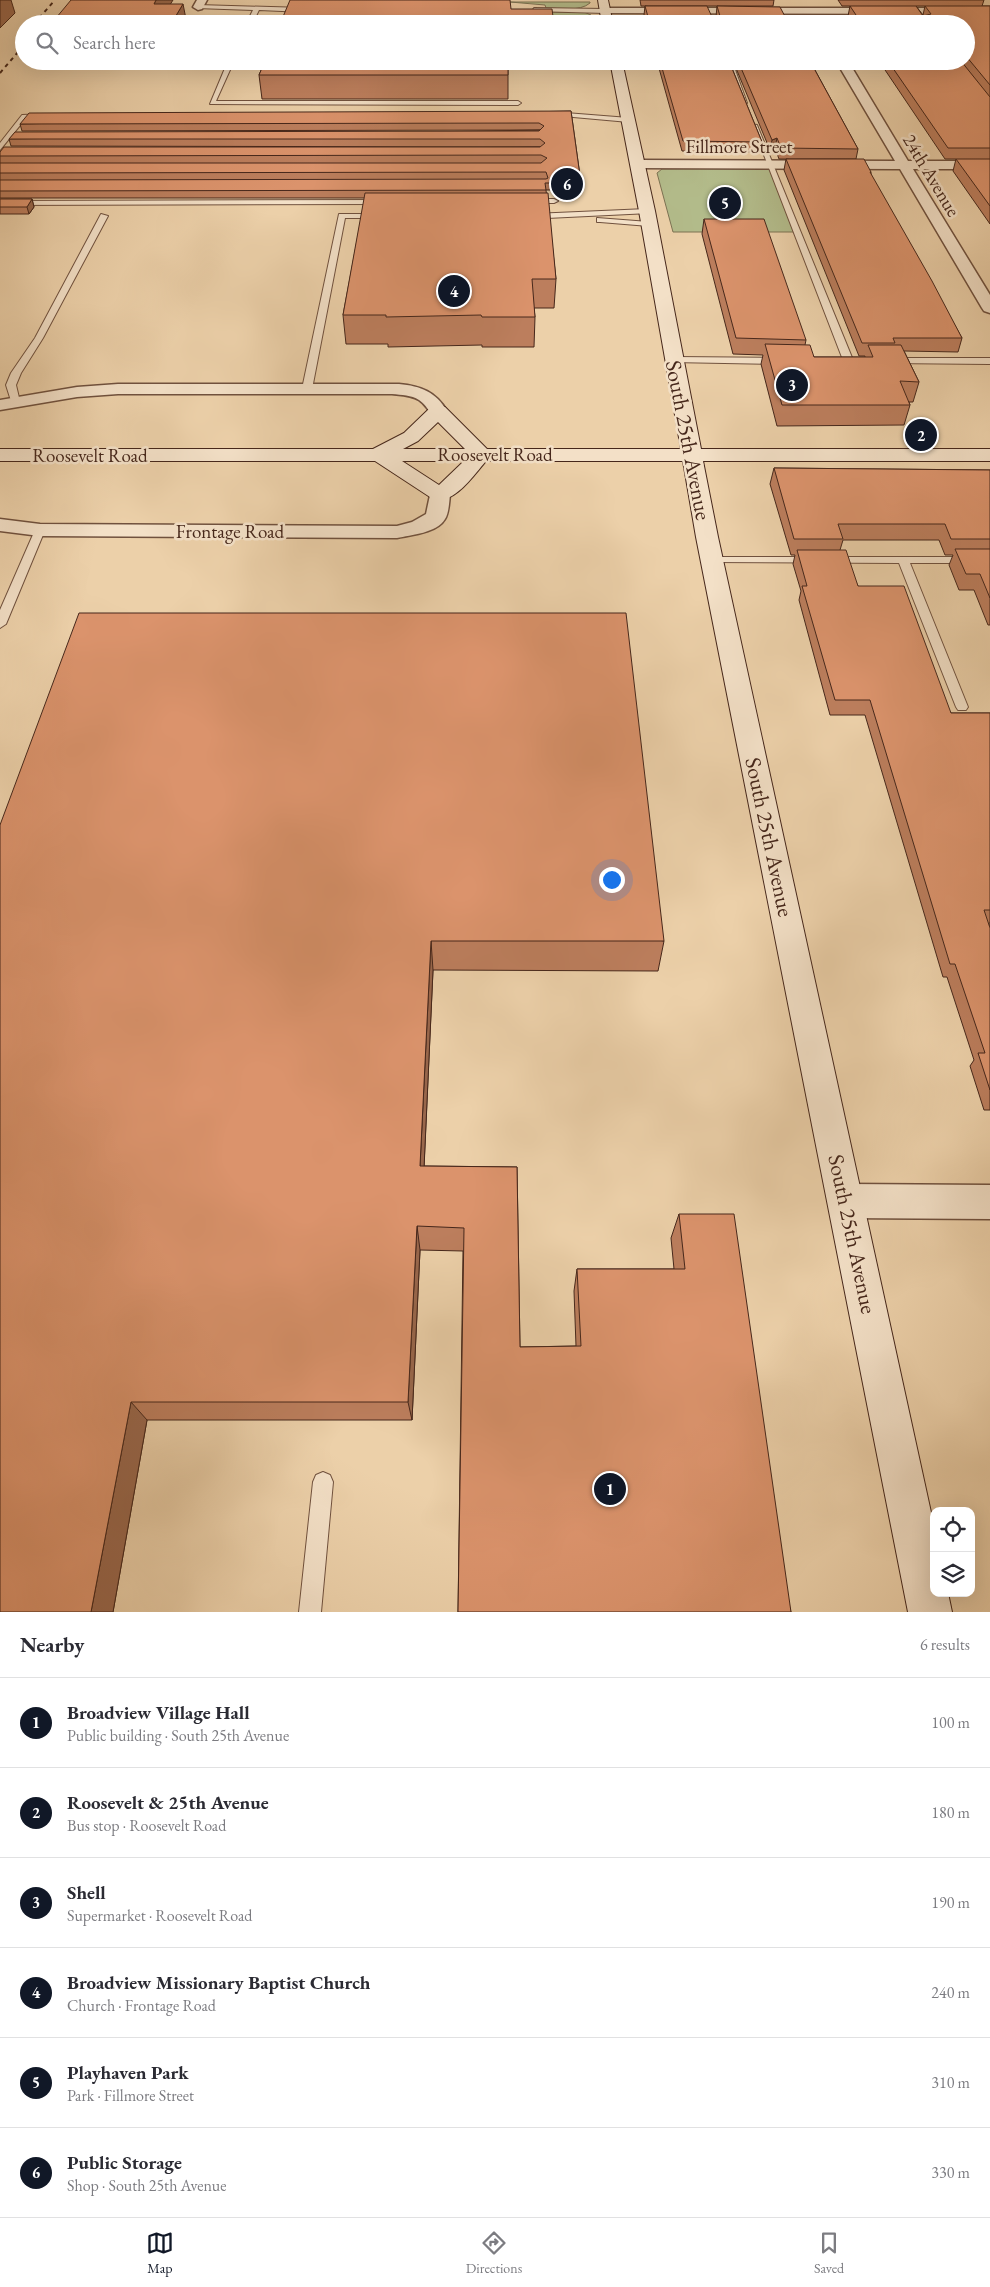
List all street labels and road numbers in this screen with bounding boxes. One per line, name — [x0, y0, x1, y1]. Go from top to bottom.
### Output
street label: 24th Avenue — [897, 129, 966, 221]
street label: Fillmore Street — [686, 134, 793, 159]
street label: South 25th Avenue — [659, 358, 718, 523]
street label: Roosevelt Road — [437, 442, 553, 467]
street label: Roosevelt Road — [32, 443, 148, 468]
street label: Frontage Road — [176, 519, 285, 544]
street label: South 25th Avenue — [738, 755, 801, 920]
street label: South 25th Avenue — [821, 1152, 884, 1317]

